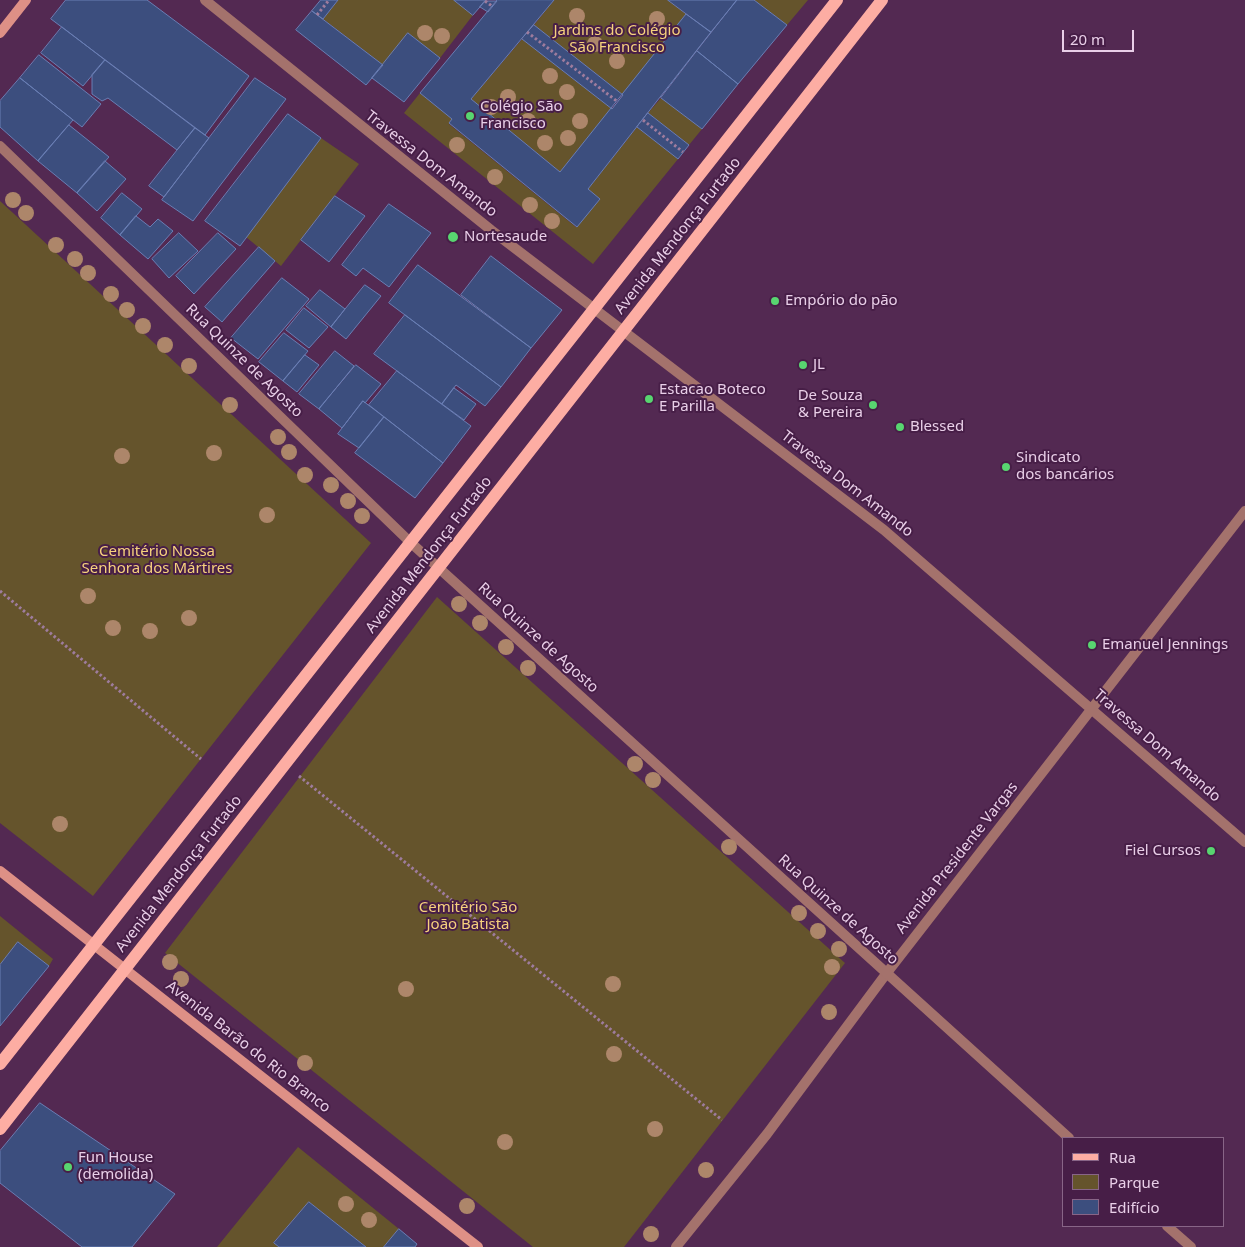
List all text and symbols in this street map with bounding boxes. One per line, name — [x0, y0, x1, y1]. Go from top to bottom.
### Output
scale bar — [1065, 20, 1138, 52]
park label: Jardins do Colégio São Francisco — [553, 22, 681, 57]
text: 20 m — [1070, 29, 1105, 49]
place label: Colégio São Francisco — [480, 98, 563, 133]
street label: Travessa Dom Amando — [362, 107, 500, 221]
marker: Colégio São Francisco — [464, 110, 476, 122]
street label: Avenida Mendonça Furtado — [611, 154, 745, 318]
place label: Nortesaude — [464, 228, 547, 246]
marker: Nortesaude — [446, 230, 460, 244]
place label: Empório do pão — [785, 292, 898, 310]
marker: Empório do pão — [769, 295, 781, 307]
street label: Rua Quinze de Agosto — [182, 300, 306, 422]
place label: JL — [813, 356, 825, 374]
marker: JL — [797, 359, 809, 371]
place label: Estacao Boteco E Parilla — [659, 381, 766, 416]
place label: De Souza & Pereira — [798, 387, 863, 422]
marker: Estacao Boteco E Parilla — [643, 393, 655, 405]
marker: De Souza & Pereira — [867, 399, 879, 411]
place label: Blessed — [910, 418, 964, 436]
marker: Blessed — [894, 421, 906, 433]
street label: Travessa Dom Amando — [778, 427, 916, 541]
place label: Sindicato dos bancários — [1016, 449, 1114, 484]
marker: Sindicato dos bancários — [1000, 461, 1012, 473]
street label: Avenida Mendonça Furtado — [362, 473, 496, 637]
park label: Cemitério Nossa Senhora dos Mártires — [82, 543, 232, 578]
street label: Rua Quinze de Agosto — [474, 579, 602, 697]
place label: Emanuel Jennings — [1102, 636, 1228, 654]
marker: Emanuel Jennings — [1086, 639, 1098, 651]
street label: Travessa Dom Amando — [1090, 686, 1224, 806]
street label: Avenida Presidente Vargas — [892, 779, 1022, 937]
street label: Avenida Mendonça Furtado — [112, 792, 246, 956]
place label: Fiel Cursos — [1125, 842, 1201, 860]
marker: Fiel Cursos — [1205, 845, 1217, 857]
street label: Rua Quinze de Agosto — [774, 851, 902, 969]
park label: Cemitério São João Batista — [419, 899, 517, 934]
street label: Avenida Barão do Rio Branco — [162, 977, 334, 1117]
legend — [1062, 1137, 1225, 1227]
text: Rua — [1109, 1147, 1136, 1167]
place label: Fun House (demolida) — [78, 1149, 153, 1184]
marker: Fun House (demolida) — [62, 1161, 74, 1173]
text: Parque — [1109, 1172, 1159, 1192]
text: Edifício — [1109, 1197, 1160, 1217]

